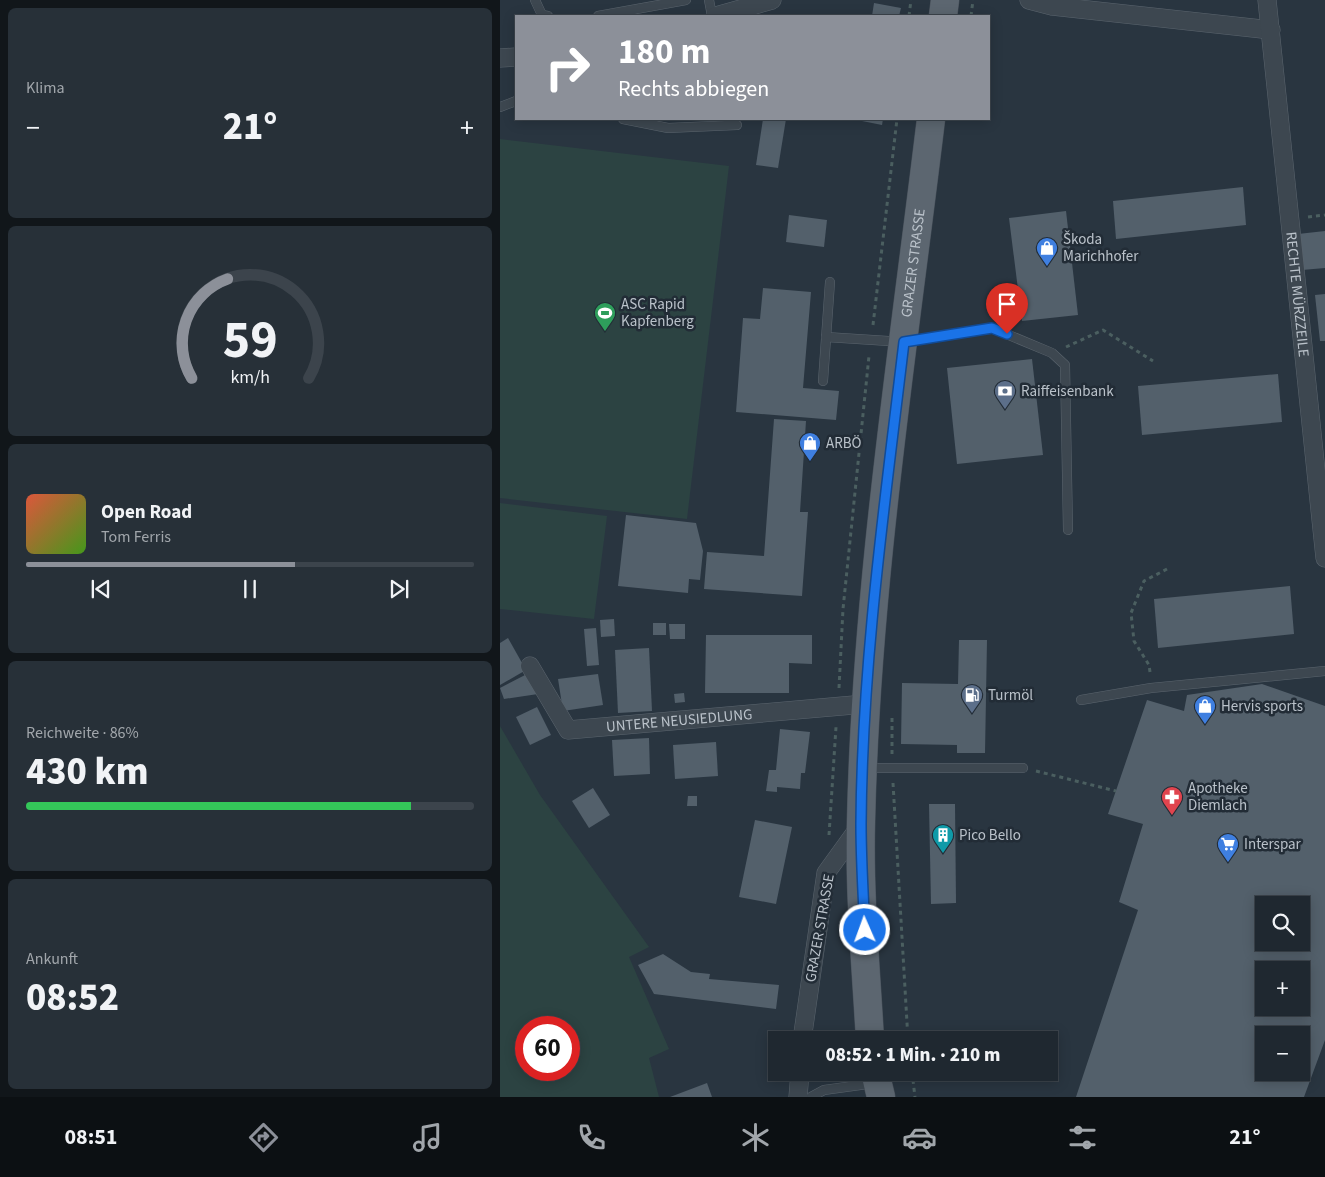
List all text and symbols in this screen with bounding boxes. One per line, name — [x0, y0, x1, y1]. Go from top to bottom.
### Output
text: 180 m — [618, 27, 710, 77]
icon: right — [535, 35, 600, 100]
text: Rechts abbiegen — [618, 73, 769, 105]
text: Klima — [26, 77, 65, 99]
text: 21° — [223, 100, 277, 154]
text: − — [26, 108, 40, 148]
text: + — [460, 108, 474, 148]
street label: GRAZER STRASSE — [896, 207, 930, 319]
place label: Škoda Marichhofer — [1063, 229, 1139, 267]
street label: RECHTE MÜRZZEILE — [1281, 231, 1315, 358]
shop icon: Škoda Marichhofer — [1035, 236, 1059, 267]
pin — [986, 283, 1028, 334]
icon: arrive — [993, 290, 1021, 318]
place label: ASC Rapid Kapfenberg — [621, 294, 694, 332]
sports icon: ASC Rapid Kapfenberg — [593, 301, 617, 332]
text: 59 — [223, 304, 277, 378]
text: km/h — [230, 365, 270, 390]
bank icon: Raiffeisenbank — [993, 379, 1017, 410]
place label: Raiffeisenbank — [1021, 381, 1114, 402]
shop icon: ARBÖ — [798, 431, 822, 462]
place label: ARBÖ — [826, 433, 862, 454]
text: Open Road — [101, 499, 192, 526]
text: Tom Ferris — [101, 526, 171, 548]
icon: previous — [87, 575, 115, 603]
icon: pause — [236, 575, 264, 603]
icon: next — [385, 575, 413, 603]
fuel station icon: Turmöl — [960, 683, 984, 714]
place label: Turmöl — [988, 685, 1033, 706]
shop icon: Hervis sports — [1193, 694, 1217, 725]
place label: Hervis sports — [1221, 696, 1303, 717]
street label: UNTERE NEUSIEDLUNG — [605, 703, 753, 737]
text: Reichweite · 86% — [26, 722, 139, 744]
text: 430 km — [26, 745, 148, 799]
place label: Apotheke Diemlach — [1188, 778, 1248, 816]
pharmacy icon: Apotheke Diemlach — [1160, 785, 1184, 816]
building icon: Pico Bello — [931, 823, 955, 854]
place label: Pico Bello — [959, 825, 1021, 846]
supermarket icon: Interspar — [1216, 832, 1240, 863]
place label: Interspar — [1244, 834, 1302, 855]
street label: GRAZER STRASSE — [800, 872, 840, 984]
map controls — [1255, 896, 1310, 1081]
button: search — [1255, 896, 1310, 951]
position arrow — [838, 903, 890, 955]
text: Ankunft — [26, 948, 78, 970]
button: + — [1255, 961, 1310, 1016]
text: 08:52 — [26, 971, 119, 1025]
speed limit sign: 60 — [515, 1016, 580, 1081]
button: − — [1255, 1026, 1310, 1081]
text: 08:52 · 1 Min. · 210 m — [826, 1042, 1000, 1069]
icon: directions — [246, 1120, 281, 1155]
icon: music — [410, 1120, 445, 1155]
icon: phone — [574, 1120, 609, 1155]
icon: climate — [738, 1120, 773, 1155]
icon: car — [902, 1120, 937, 1155]
icon: filters — [1065, 1120, 1100, 1155]
text: 08:51 — [64, 1121, 117, 1153]
text: 21° — [1229, 1121, 1261, 1153]

